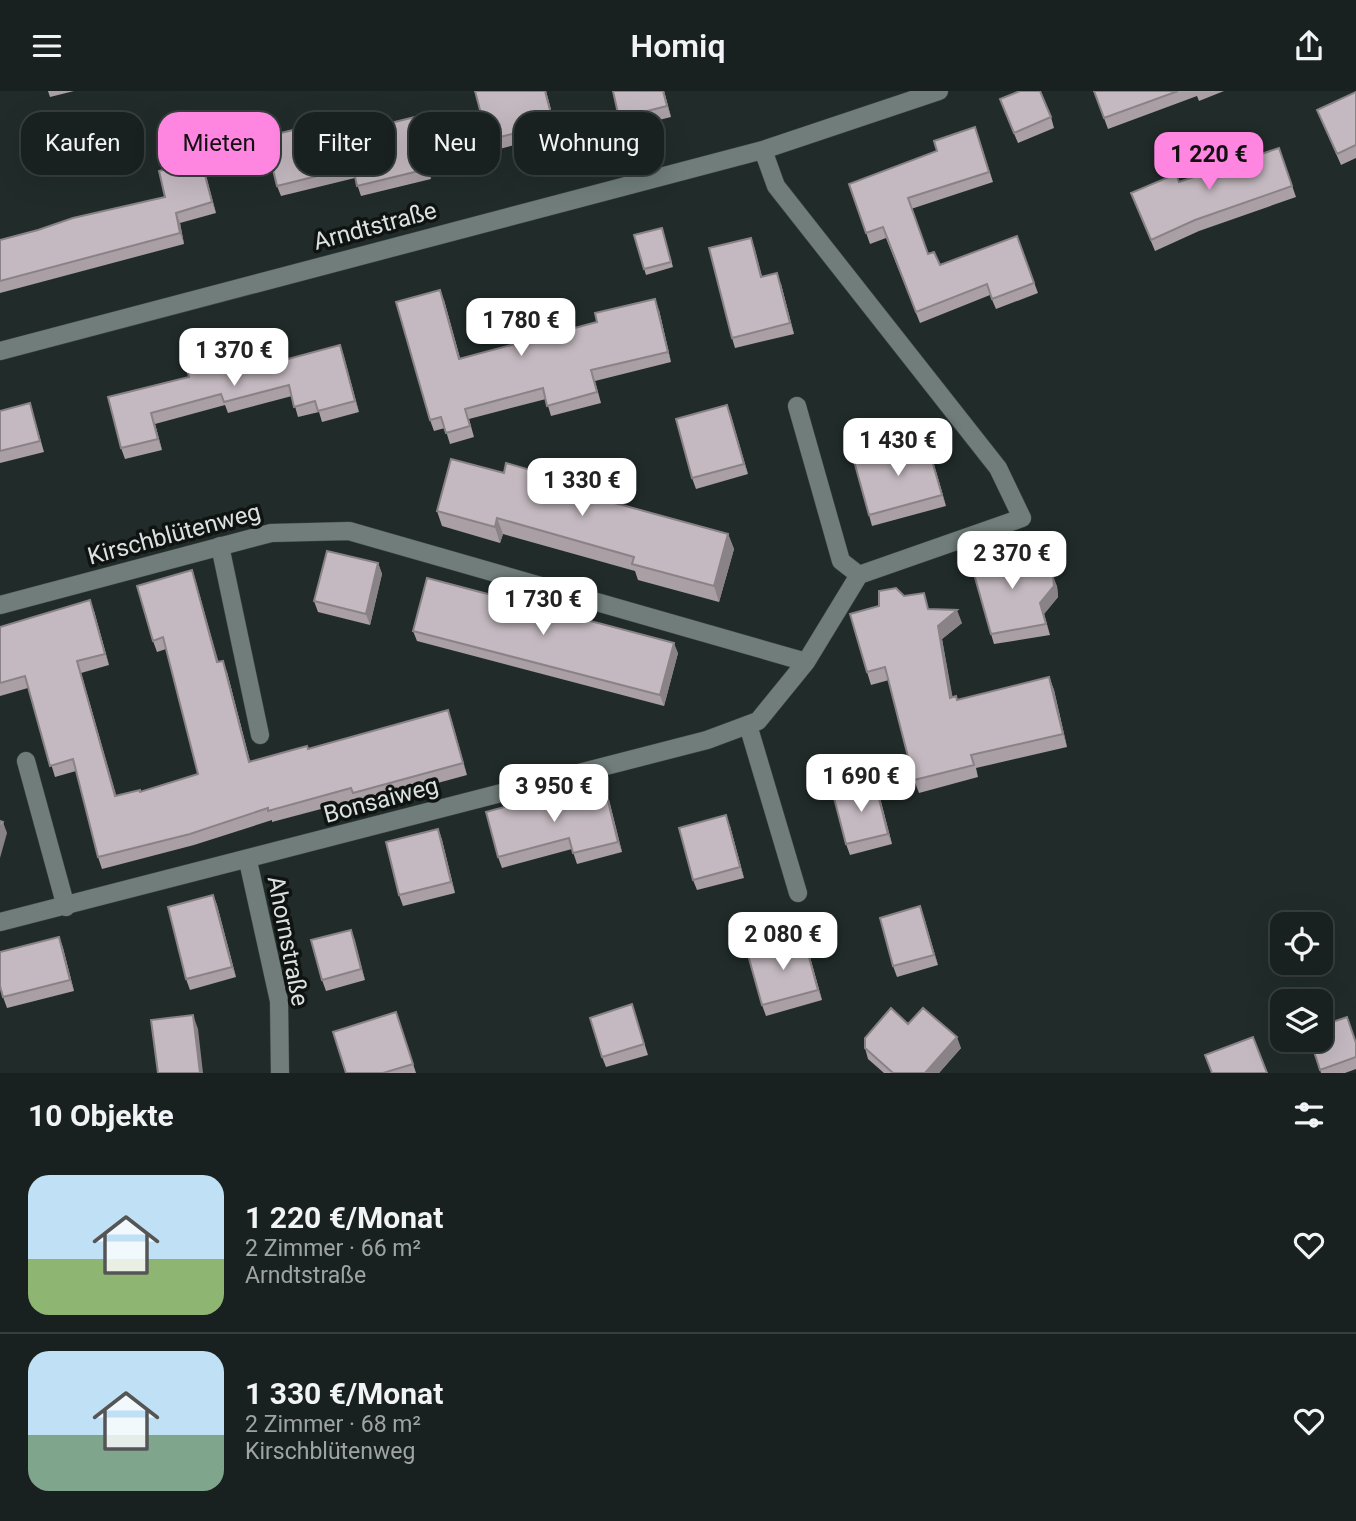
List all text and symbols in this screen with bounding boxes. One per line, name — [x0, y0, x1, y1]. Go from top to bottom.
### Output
icon: menu — [28, 27, 66, 65]
text: Homiq — [631, 27, 725, 65]
icon: share — [1290, 27, 1328, 65]
chip: Kaufen — [21, 112, 144, 175]
chip: Mieten — [158, 112, 280, 175]
chip: Filter — [294, 112, 395, 175]
chip: Neu — [409, 112, 500, 175]
chip: Wohnung — [514, 112, 664, 175]
pin: 1 220 € — [1144, 133, 1274, 192]
text: 1 220 € — [1170, 141, 1248, 168]
street label: Arndtstraße — [310, 196, 440, 256]
pin: 1 780 € — [456, 299, 586, 358]
text: 1 780 € — [482, 307, 560, 334]
pin: 1 370 € — [169, 329, 299, 388]
text: 1 370 € — [195, 337, 273, 364]
pin: 1 430 € — [833, 419, 963, 478]
text: 1 430 € — [859, 427, 937, 454]
pin: 1 330 € — [517, 459, 647, 518]
text: 1 330 € — [543, 467, 621, 494]
street label: Kirschblütenweg — [84, 497, 264, 571]
pin: 2 370 € — [947, 531, 1077, 591]
text: 2 370 € — [973, 540, 1051, 567]
pin: 1 730 € — [478, 577, 608, 637]
text: 1 730 € — [504, 586, 582, 613]
pin: 1 690 € — [796, 755, 926, 814]
text: 1 690 € — [822, 763, 900, 790]
pin: 3 950 € — [489, 765, 619, 824]
street label: Bonsaiweg — [321, 771, 441, 829]
text: 3 950 € — [515, 773, 593, 800]
street label: Ahornstraße — [262, 874, 314, 1008]
map controls — [1270, 912, 1333, 1052]
button: locate — [1270, 912, 1333, 975]
pin: 2 080 € — [718, 913, 848, 972]
text: 2 080 € — [744, 921, 822, 948]
button: layers — [1270, 989, 1333, 1052]
icon: filters — [1290, 1096, 1328, 1134]
text: 10 Objekte — [28, 1098, 174, 1133]
text: 1 220 €/Monat — [245, 1200, 443, 1235]
icon: home — [84, 1203, 168, 1287]
icon: heart — [1290, 1226, 1328, 1264]
text: 2 Zimmer · 66 m² — [245, 1235, 421, 1262]
text: Arndtstraße — [245, 1262, 366, 1289]
text: 1 330 €/Monat — [245, 1376, 443, 1411]
icon: home — [84, 1379, 168, 1463]
icon: heart — [1290, 1402, 1328, 1440]
text: 2 Zimmer · 68 m² — [245, 1411, 421, 1438]
text: Kirschblütenweg — [245, 1438, 415, 1465]

